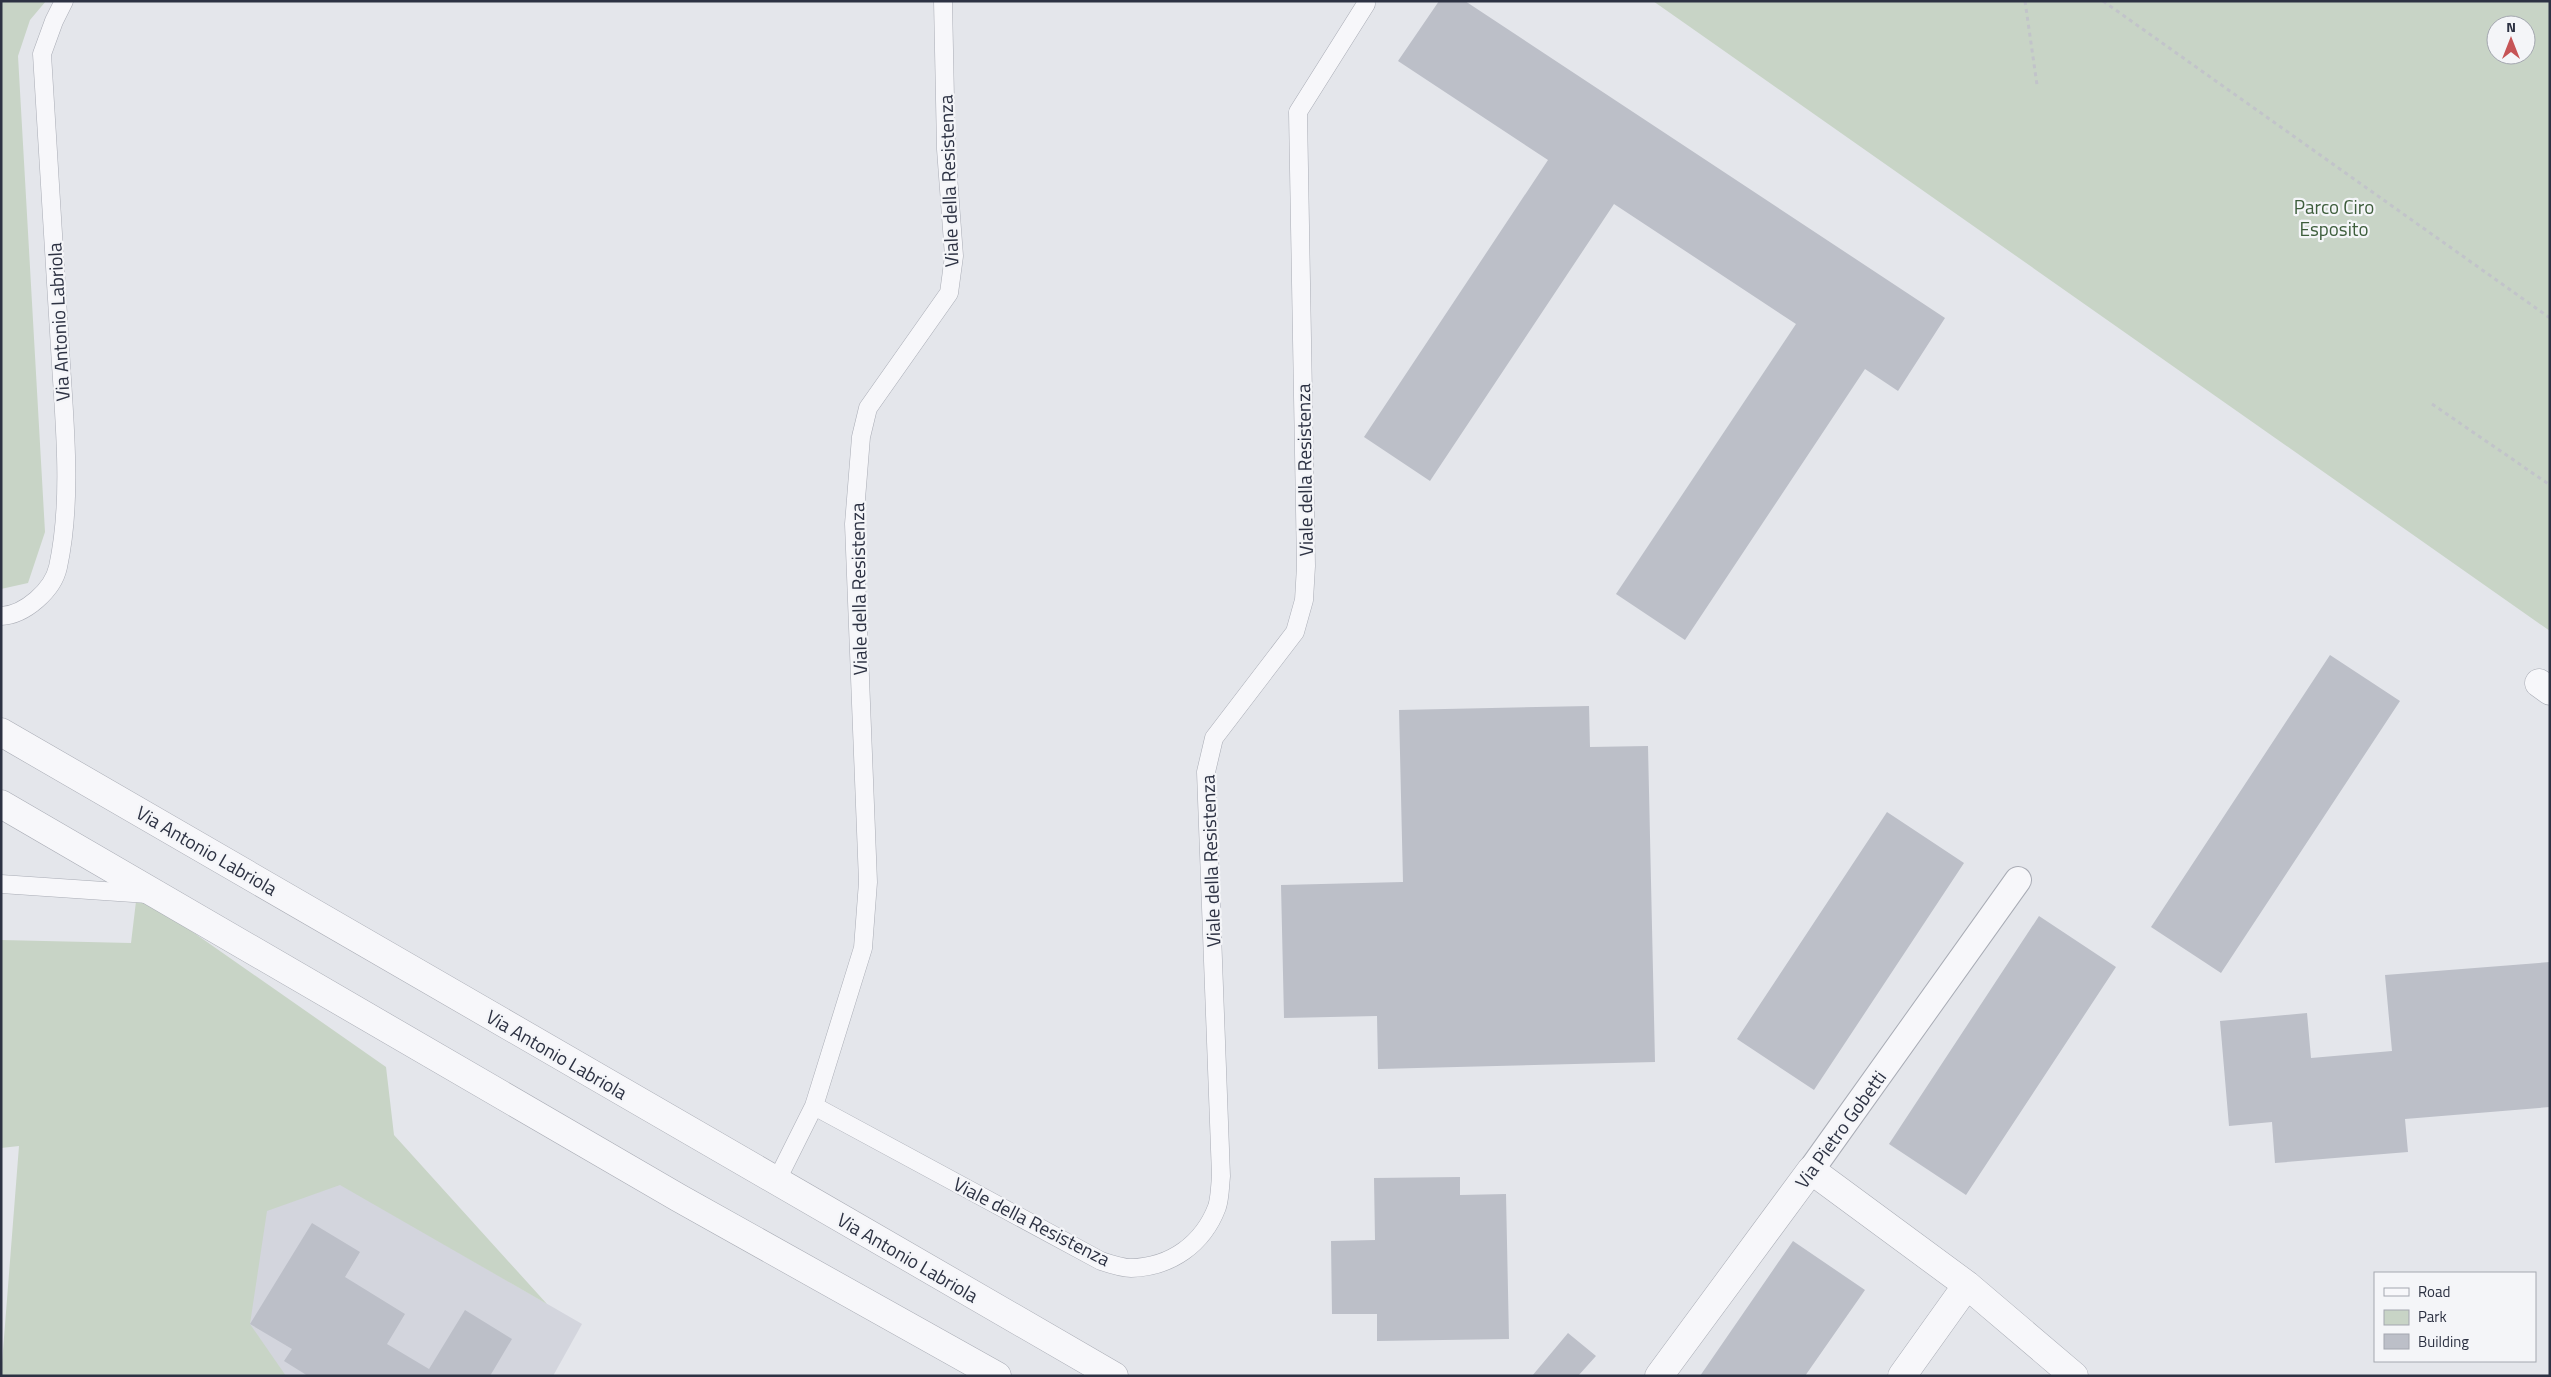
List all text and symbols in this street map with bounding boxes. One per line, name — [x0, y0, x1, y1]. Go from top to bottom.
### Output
north arrow — [2486, 15, 2536, 65]
text: N — [2506, 16, 2516, 37]
street label: Viale della Resistenza — [930, 94, 966, 268]
park label: Parco Ciro Esposito — [2294, 192, 2374, 243]
street label: Via Antonio Labriola — [39, 241, 77, 402]
street label: Viale della Resistenza — [1288, 383, 1320, 557]
street label: Viale della Resistenza — [842, 502, 874, 676]
street label: Viale della Resistenza — [1192, 774, 1228, 948]
street label: Via Antonio Labriola — [131, 798, 283, 903]
street label: Via Antonio Labriola — [481, 1002, 633, 1107]
street label: Via Pietro Gobetti — [1787, 1064, 1893, 1194]
street label: Viale della Resistenza — [949, 1169, 1116, 1273]
street label: Via Antonio Labriola — [832, 1205, 984, 1310]
legend — [2374, 1272, 2536, 1362]
text: Road — [2418, 1280, 2450, 1303]
text: Park — [2418, 1305, 2447, 1328]
text: Building — [2418, 1330, 2469, 1353]

